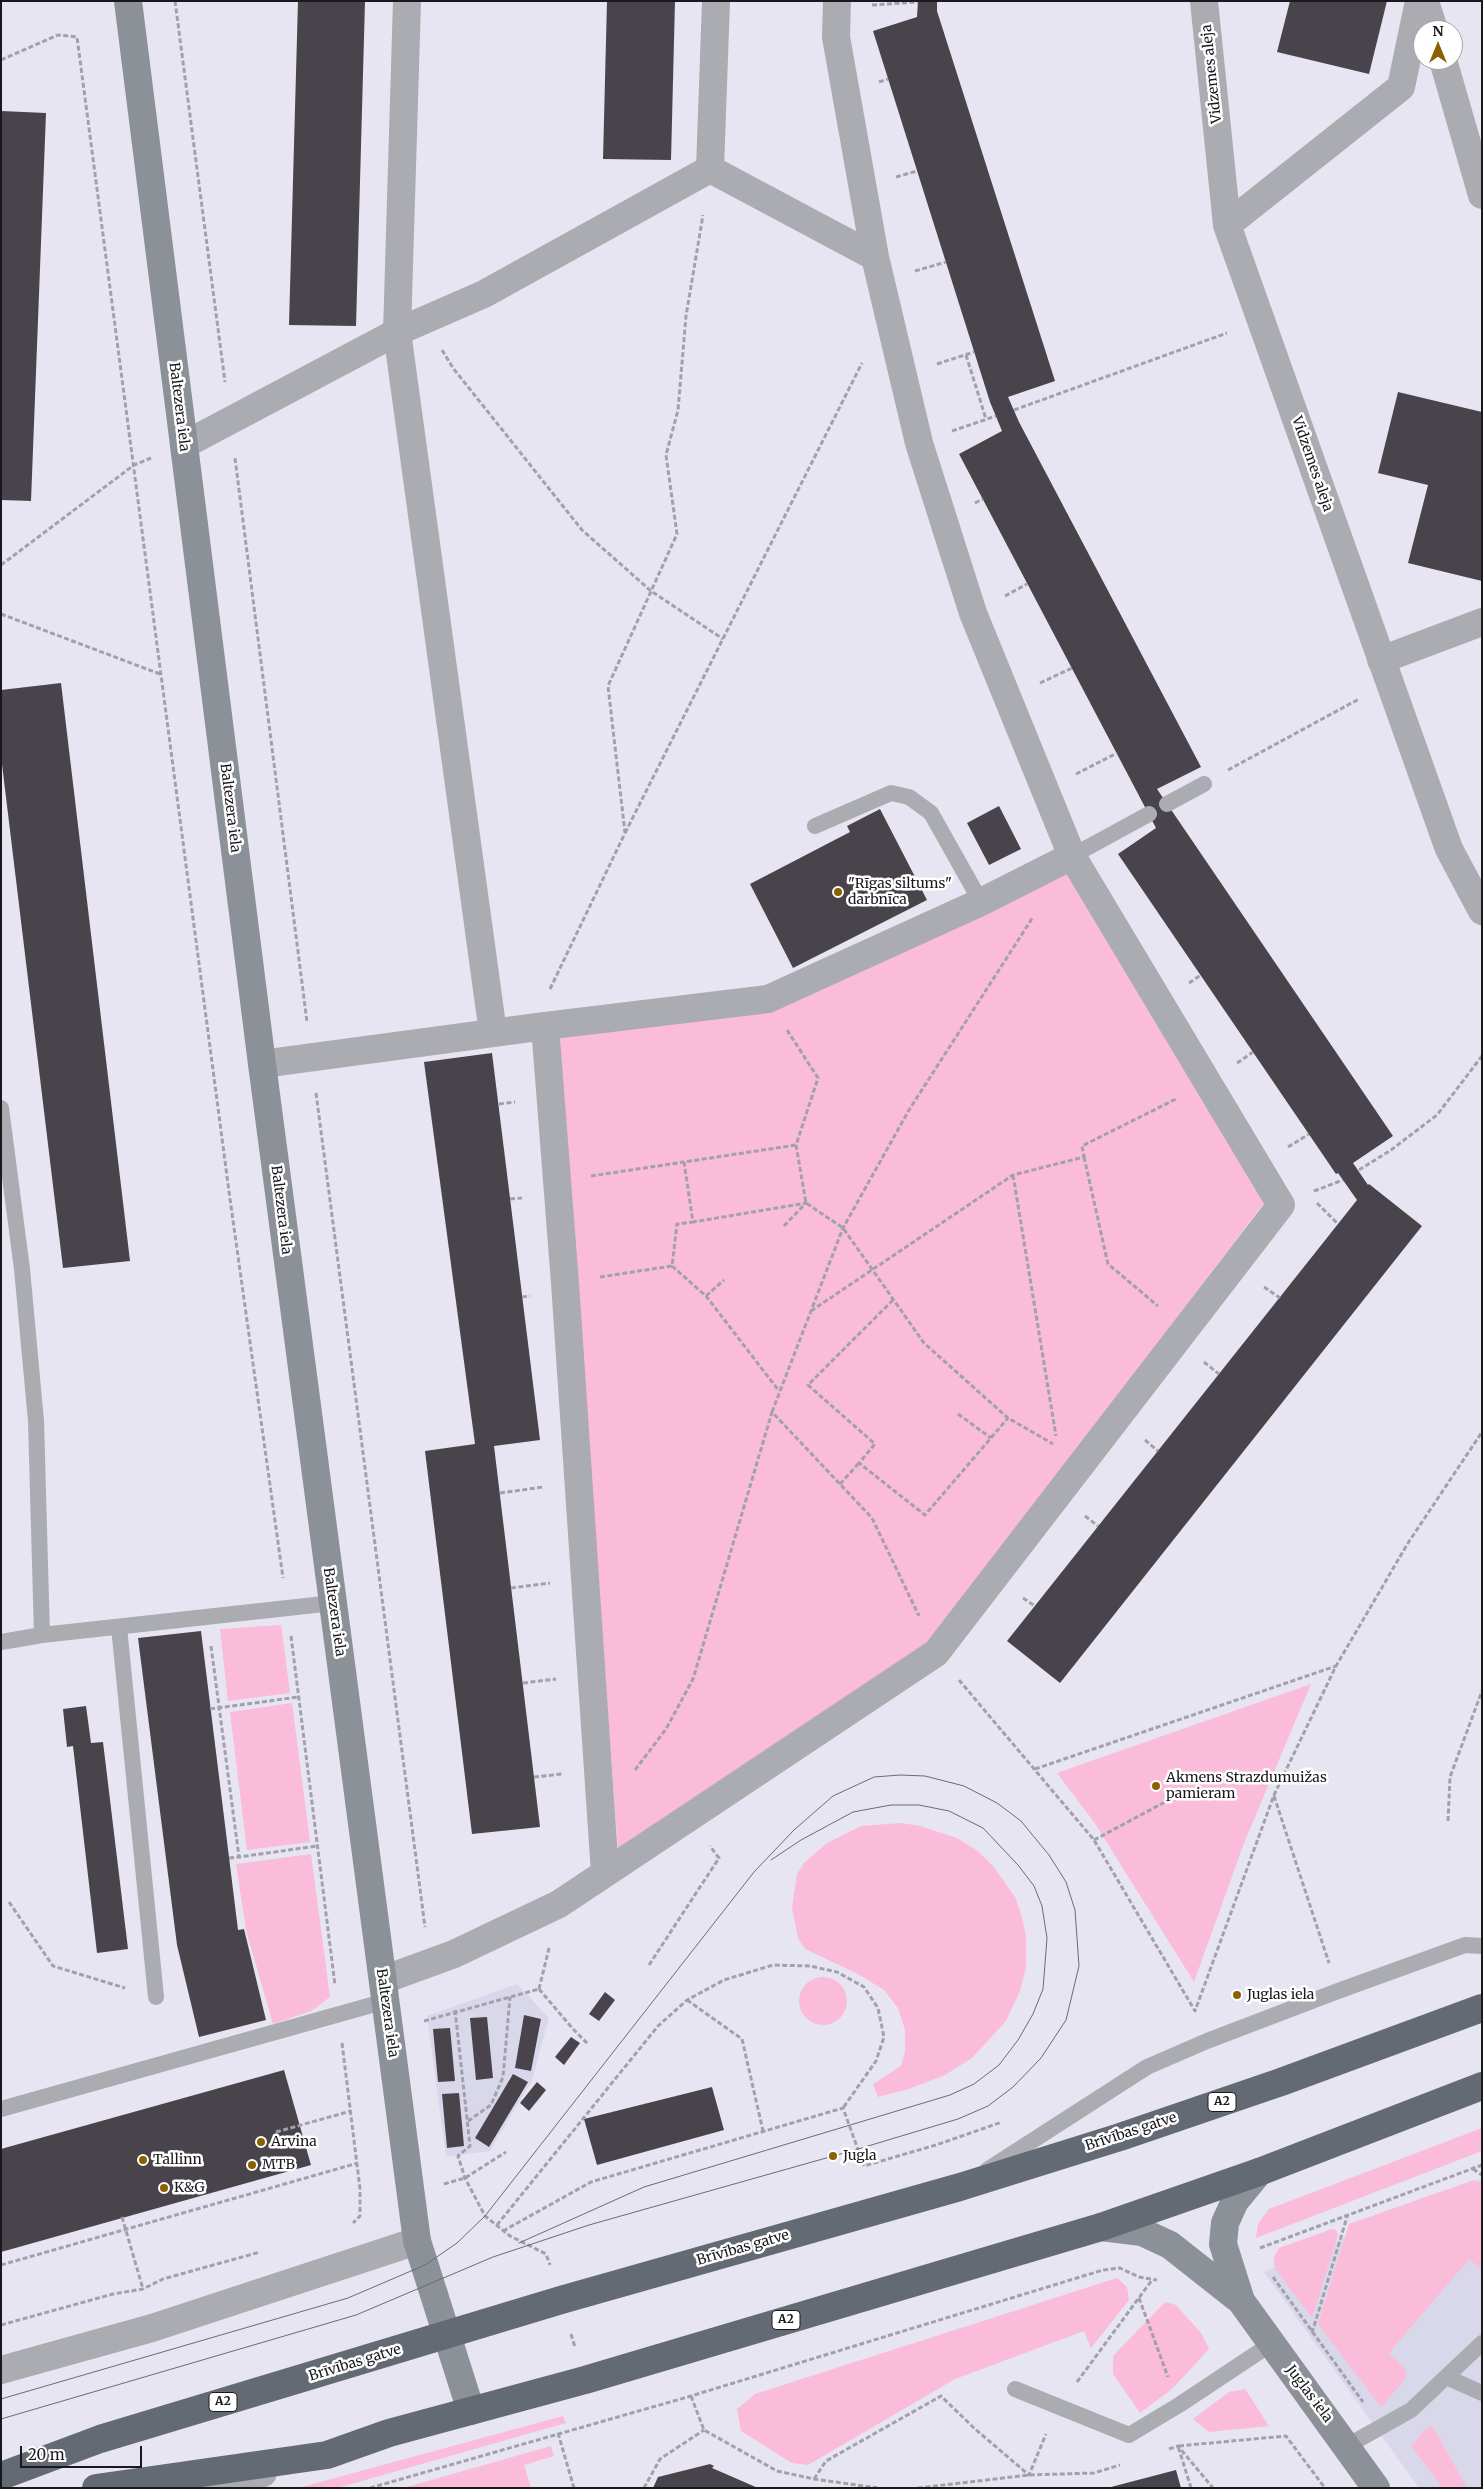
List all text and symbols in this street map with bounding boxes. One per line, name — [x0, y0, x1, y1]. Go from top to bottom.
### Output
north arrow — [1413, 20, 1463, 70]
text: N — [1432, 22, 1444, 40]
street label: Vidzemes aleja — [1198, 24, 1226, 124]
street label: Baltezera iela — [165, 362, 193, 452]
street label: Vidzemes aleja — [1288, 414, 1336, 514]
street label: Baltezera iela — [216, 763, 244, 853]
place label: "Rīgas siltums" darbnīca — [848, 876, 952, 909]
marker: "Rīgas siltums" darbnīca — [832, 886, 844, 898]
street label: Baltezera iela — [267, 1165, 295, 1255]
street label: Baltezera iela — [319, 1567, 349, 1657]
place label: Akmens Strazdumuižas pamieram — [1166, 1770, 1327, 1802]
marker: Akmens Strazdumuižas pamieram — [1150, 1780, 1162, 1792]
street label: Baltezera iela — [372, 1968, 402, 2058]
place label: Juglas iela — [1247, 1987, 1314, 2003]
marker: Juglas iela — [1231, 1989, 1243, 2001]
road number: A2 — [1208, 2092, 1236, 2112]
street label: Brīvības gatve — [1083, 2109, 1179, 2155]
place label: Arvina — [271, 2134, 317, 2150]
marker: Arvina — [255, 2136, 267, 2148]
place label: Jugla — [843, 2148, 877, 2164]
marker: Jugla — [827, 2150, 839, 2162]
place label: Tallinn — [153, 2152, 202, 2168]
marker: Tallinn — [137, 2154, 149, 2166]
place label: MTB — [262, 2157, 295, 2173]
marker: MTB — [246, 2159, 258, 2171]
place label: K&G — [174, 2180, 205, 2196]
marker: K&G — [158, 2182, 170, 2194]
street label: Brīvības gatve — [695, 2227, 791, 2269]
road number: A2 — [772, 2310, 800, 2330]
street label: Brīvības gatve — [307, 2341, 403, 2385]
street label: Juglas iela — [1282, 2362, 1336, 2426]
road number: A2 — [209, 2392, 237, 2412]
scale bar — [22, 2436, 145, 2468]
text: 20 m — [28, 2445, 65, 2464]

